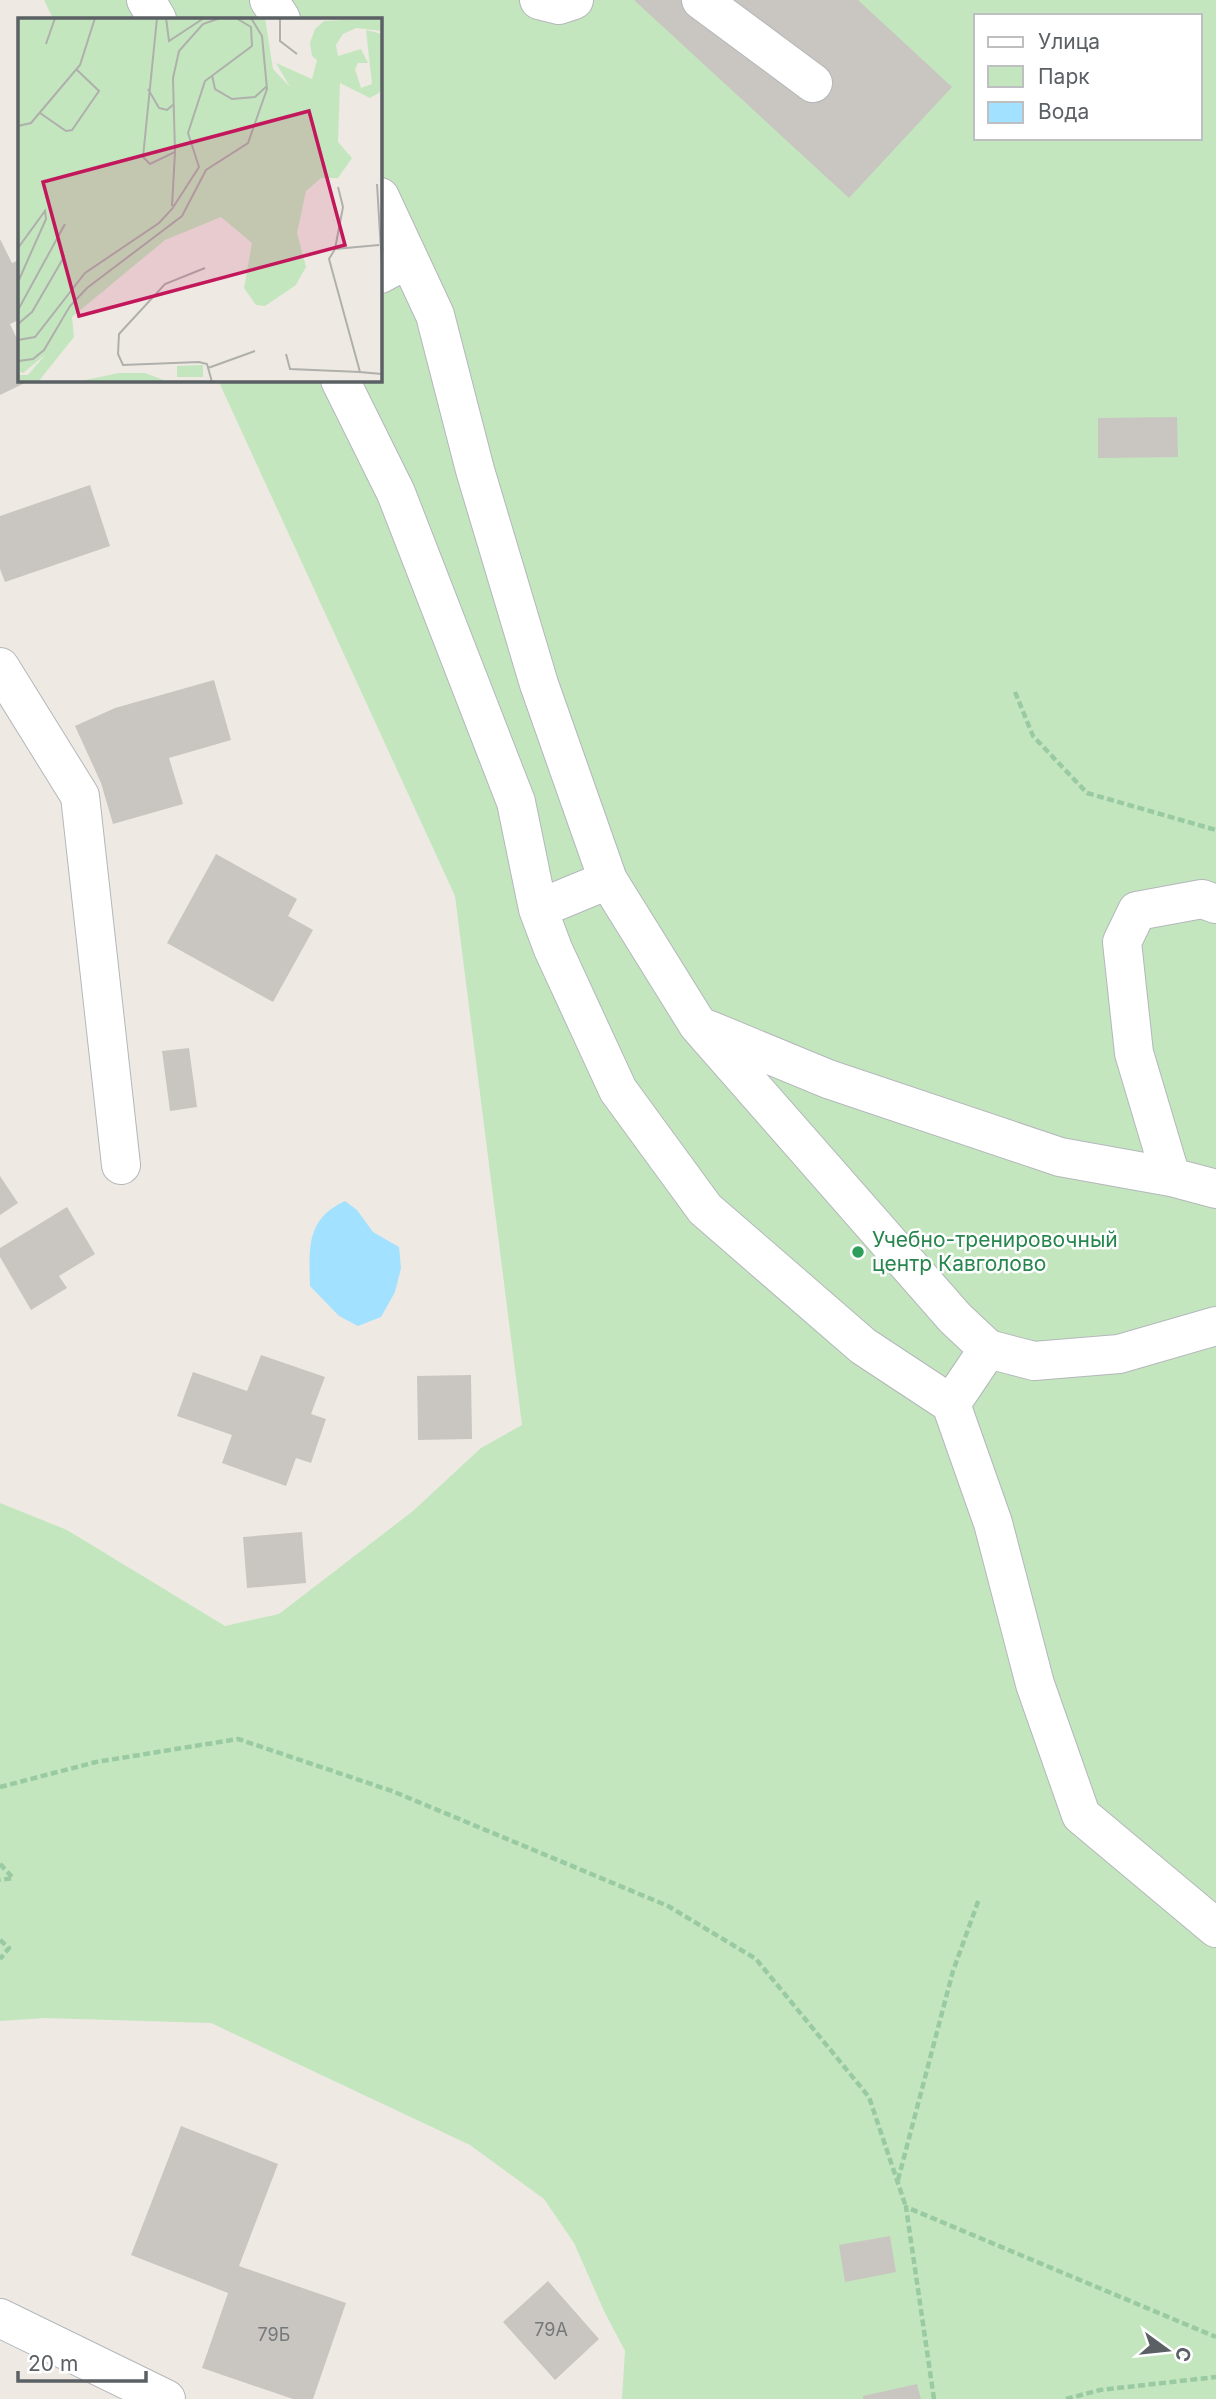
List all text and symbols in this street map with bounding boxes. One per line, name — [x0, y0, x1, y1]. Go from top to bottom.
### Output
legend — [974, 14, 1202, 140]
inset map — [18, 18, 382, 382]
text: Улица — [1038, 29, 1100, 54]
text: Парк — [1038, 64, 1090, 89]
text: Вода — [1038, 99, 1089, 124]
place label: Учебно-тренировочный центр Кавголово — [872, 1227, 1118, 1276]
marker: Учебно-тренировочный центр Кавголово — [850, 1244, 866, 1260]
north arrow — [1132, 2315, 1202, 2385]
house number: 79А — [534, 2319, 568, 2340]
house number: 79Б — [258, 2324, 290, 2345]
scale bar — [18, 2340, 145, 2384]
text: С — [1170, 2345, 1196, 2364]
text: 20 m — [28, 2351, 78, 2376]

